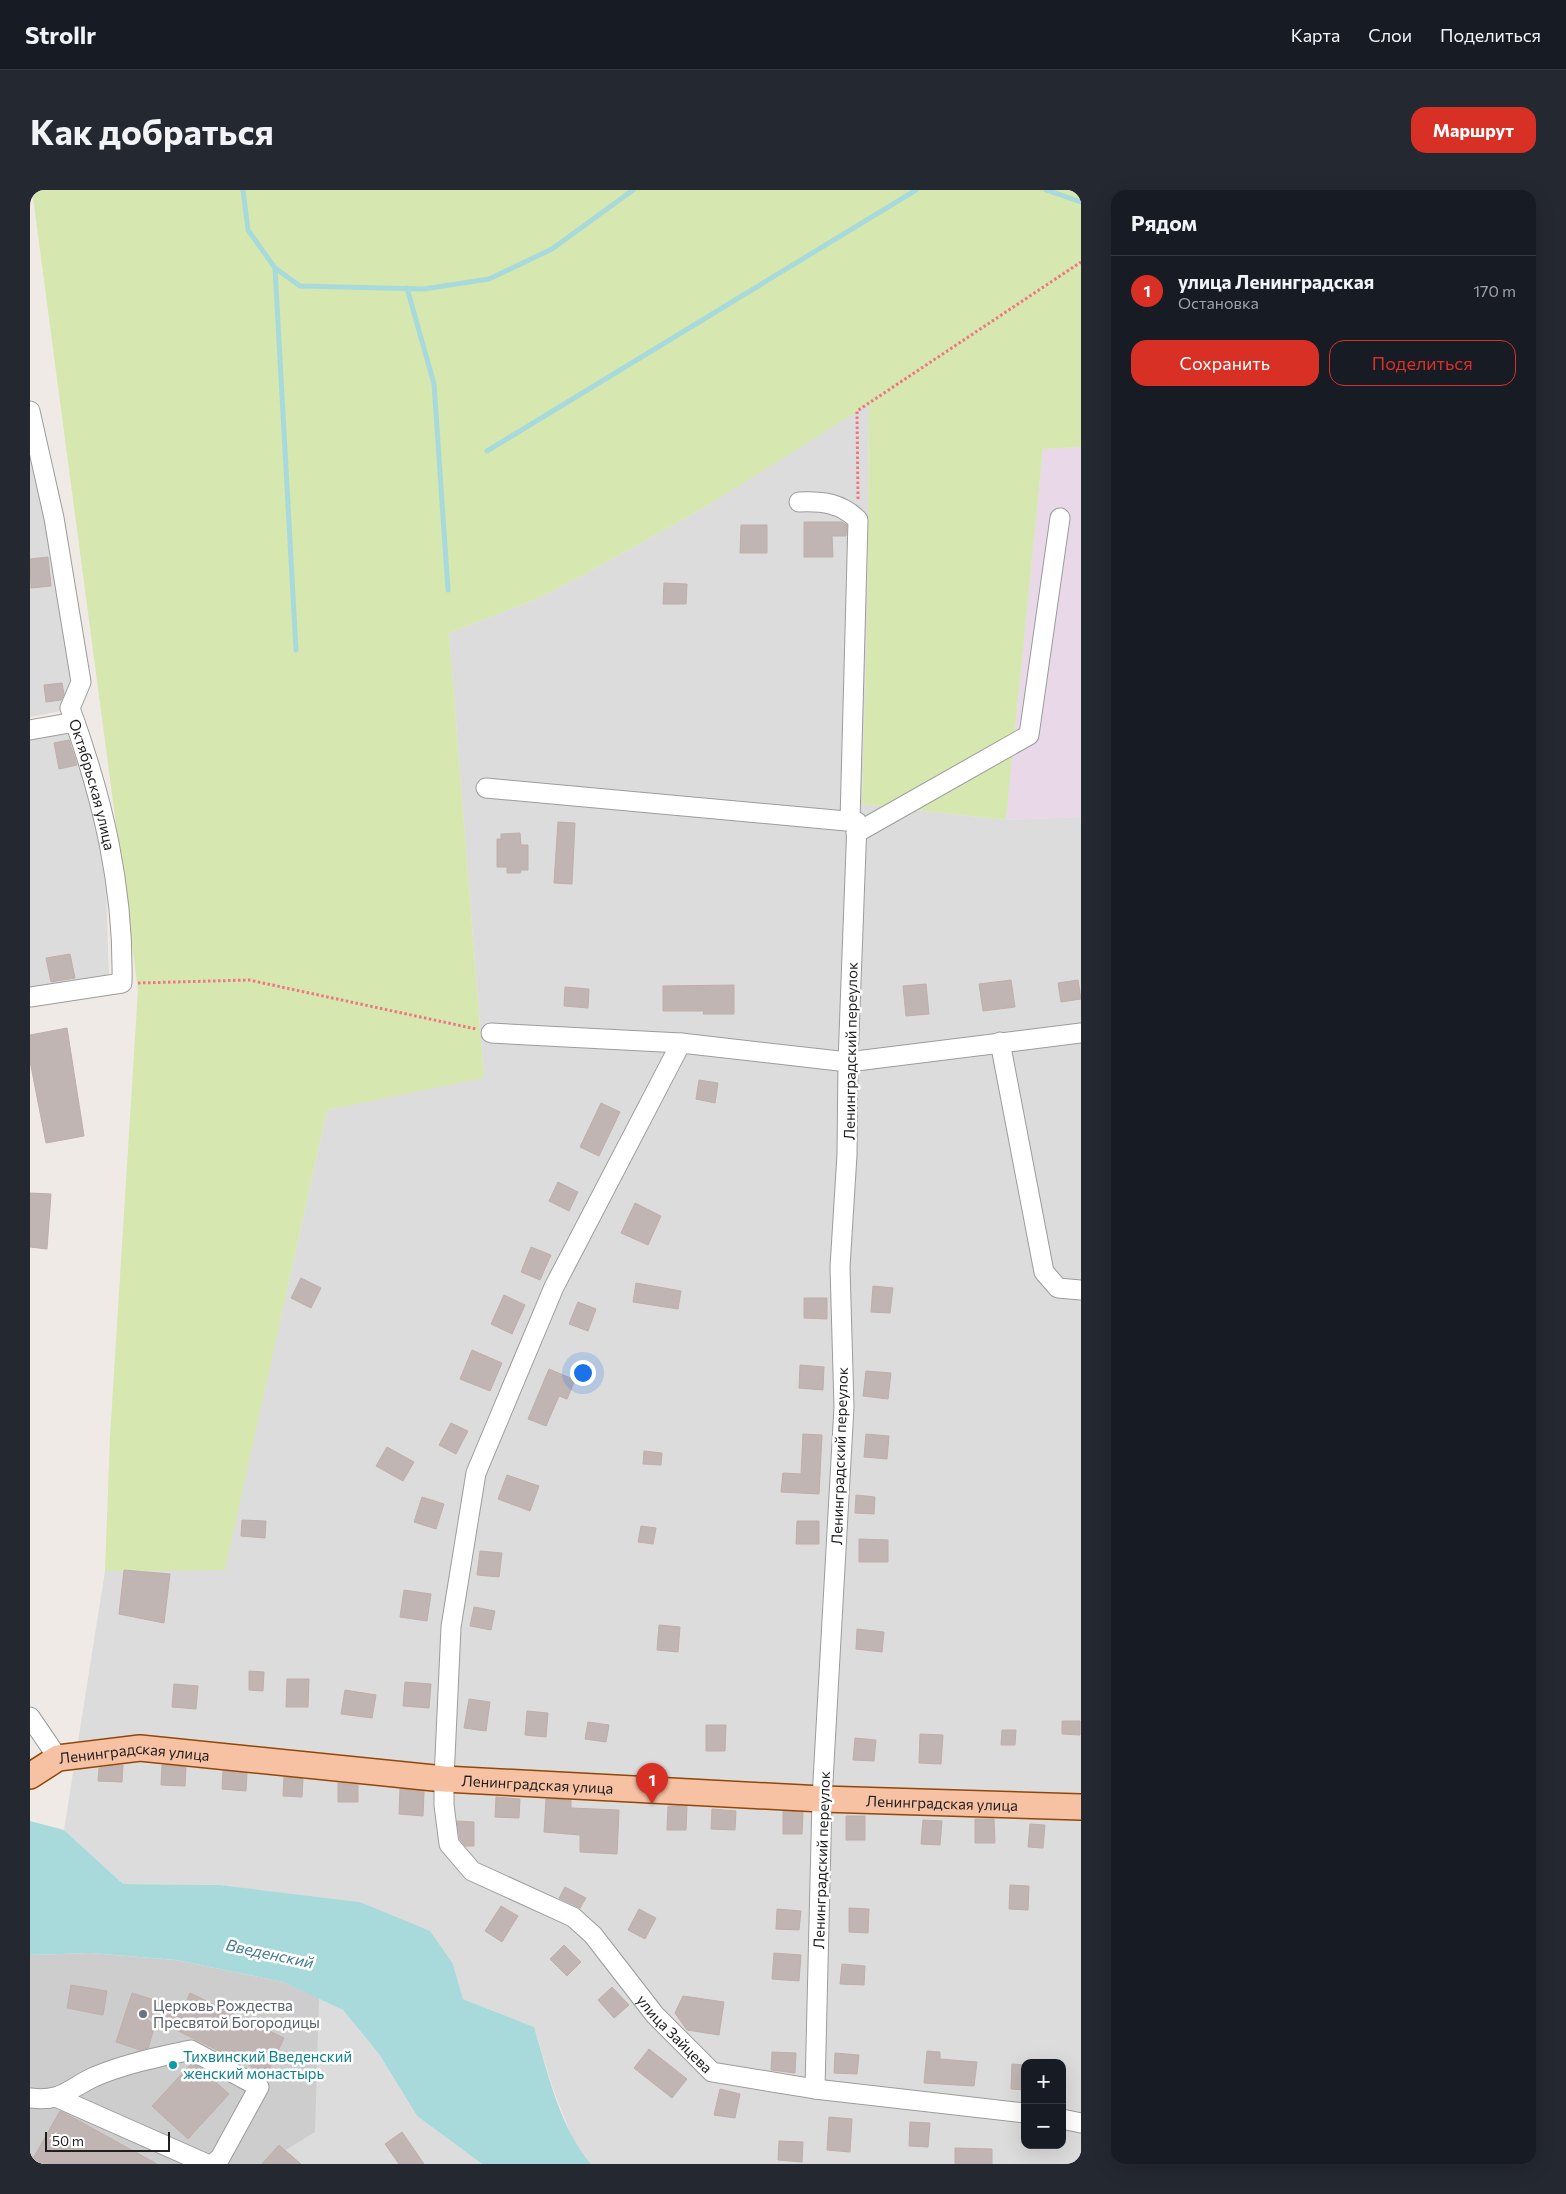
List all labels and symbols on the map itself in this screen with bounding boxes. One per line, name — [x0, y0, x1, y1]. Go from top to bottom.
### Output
street label: Октябрьская улица — [66, 716, 119, 852]
street label: Ленинградский переулок — [839, 962, 861, 1140]
your location — [570, 1360, 596, 1386]
street label: Ленинградский переулок — [827, 1367, 851, 1545]
street label: Ленинградская улица — [58, 1739, 211, 1767]
pin: 1 — [636, 1763, 668, 1804]
street label: Ленинградская улица — [461, 1771, 614, 1797]
street label: Ленинградский переулок — [809, 1771, 833, 1949]
street label: Ленинградская улица — [866, 1791, 1018, 1814]
water label: Введенский — [224, 1934, 316, 1972]
street label: улица Зайцева — [633, 1991, 716, 2076]
place label: Церковь Рождества Пресвятой Богородицы — [153, 1996, 320, 2031]
marker: Церковь Рождества Пресвятой Богородицы — [137, 2008, 149, 2020]
place label: Тихвинский Введенский женский монастырь — [183, 2047, 352, 2082]
marker: Тихвинский Введенский женский монастырь — [167, 2059, 179, 2071]
scale bar — [45, 2129, 170, 2152]

